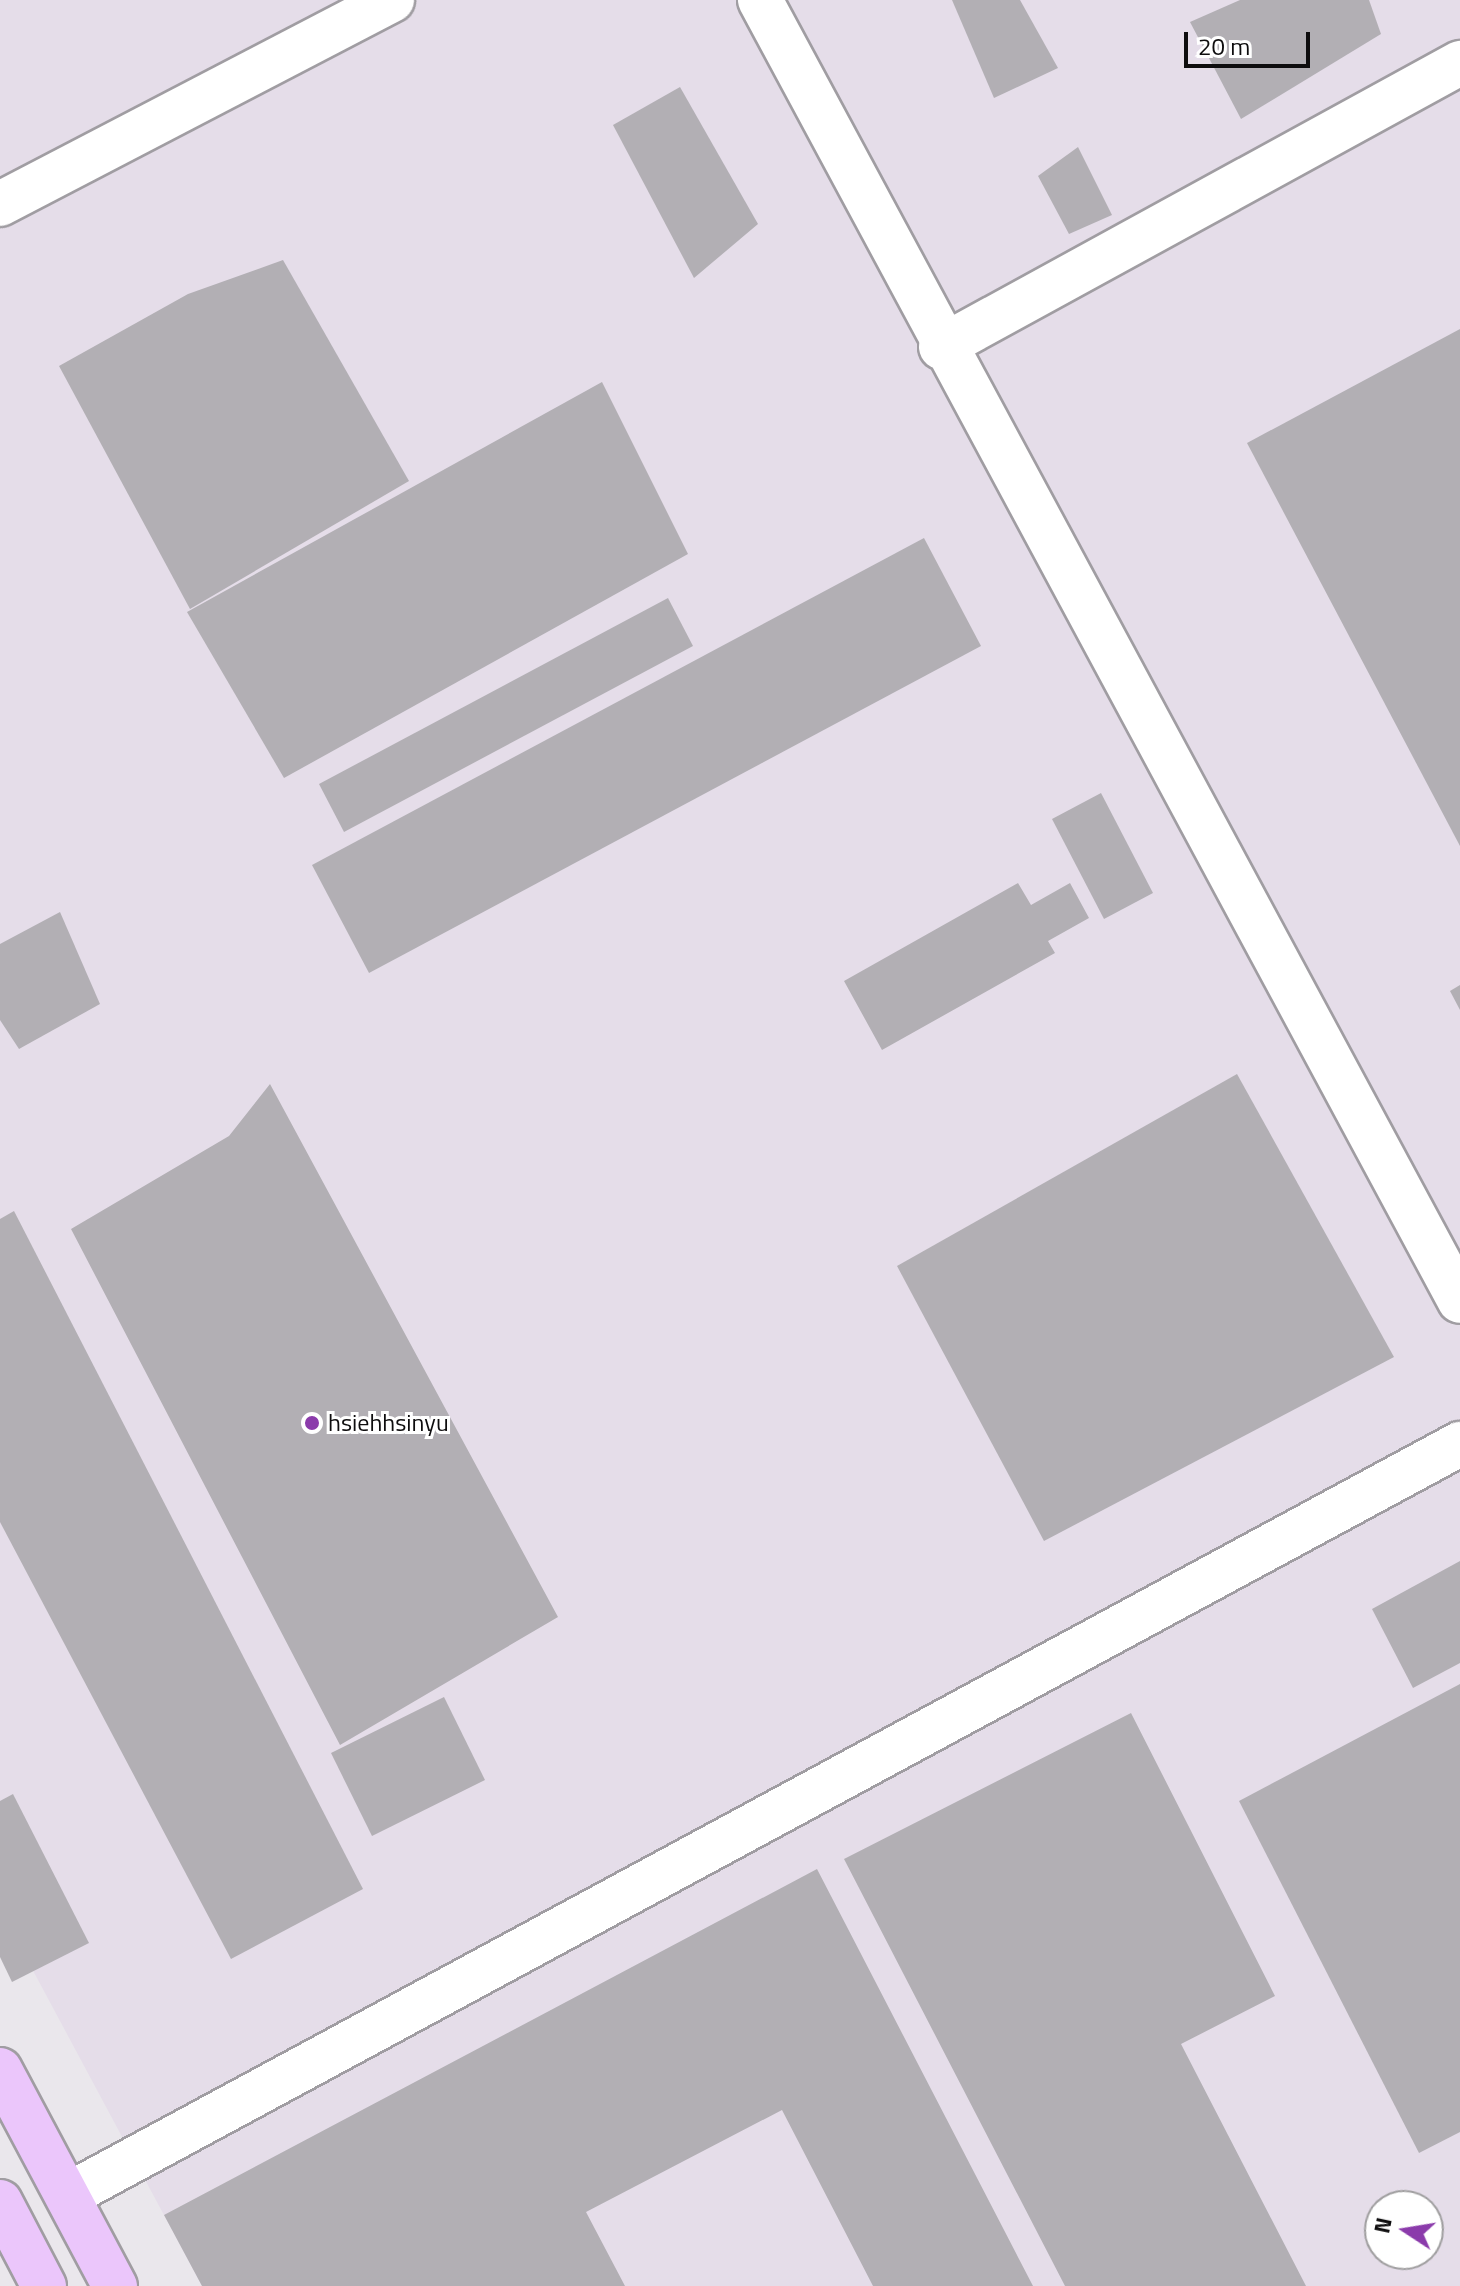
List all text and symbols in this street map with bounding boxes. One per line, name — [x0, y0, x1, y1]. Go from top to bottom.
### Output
scale bar — [1188, 16, 1314, 66]
text: 20 m — [1198, 28, 1250, 64]
place label: hsiehhsinyu — [328, 1409, 449, 1437]
marker: hsiehhsinyu — [303, 1414, 321, 1432]
north arrow — [1364, 2190, 1444, 2270]
text: N — [1364, 2214, 1401, 2236]

